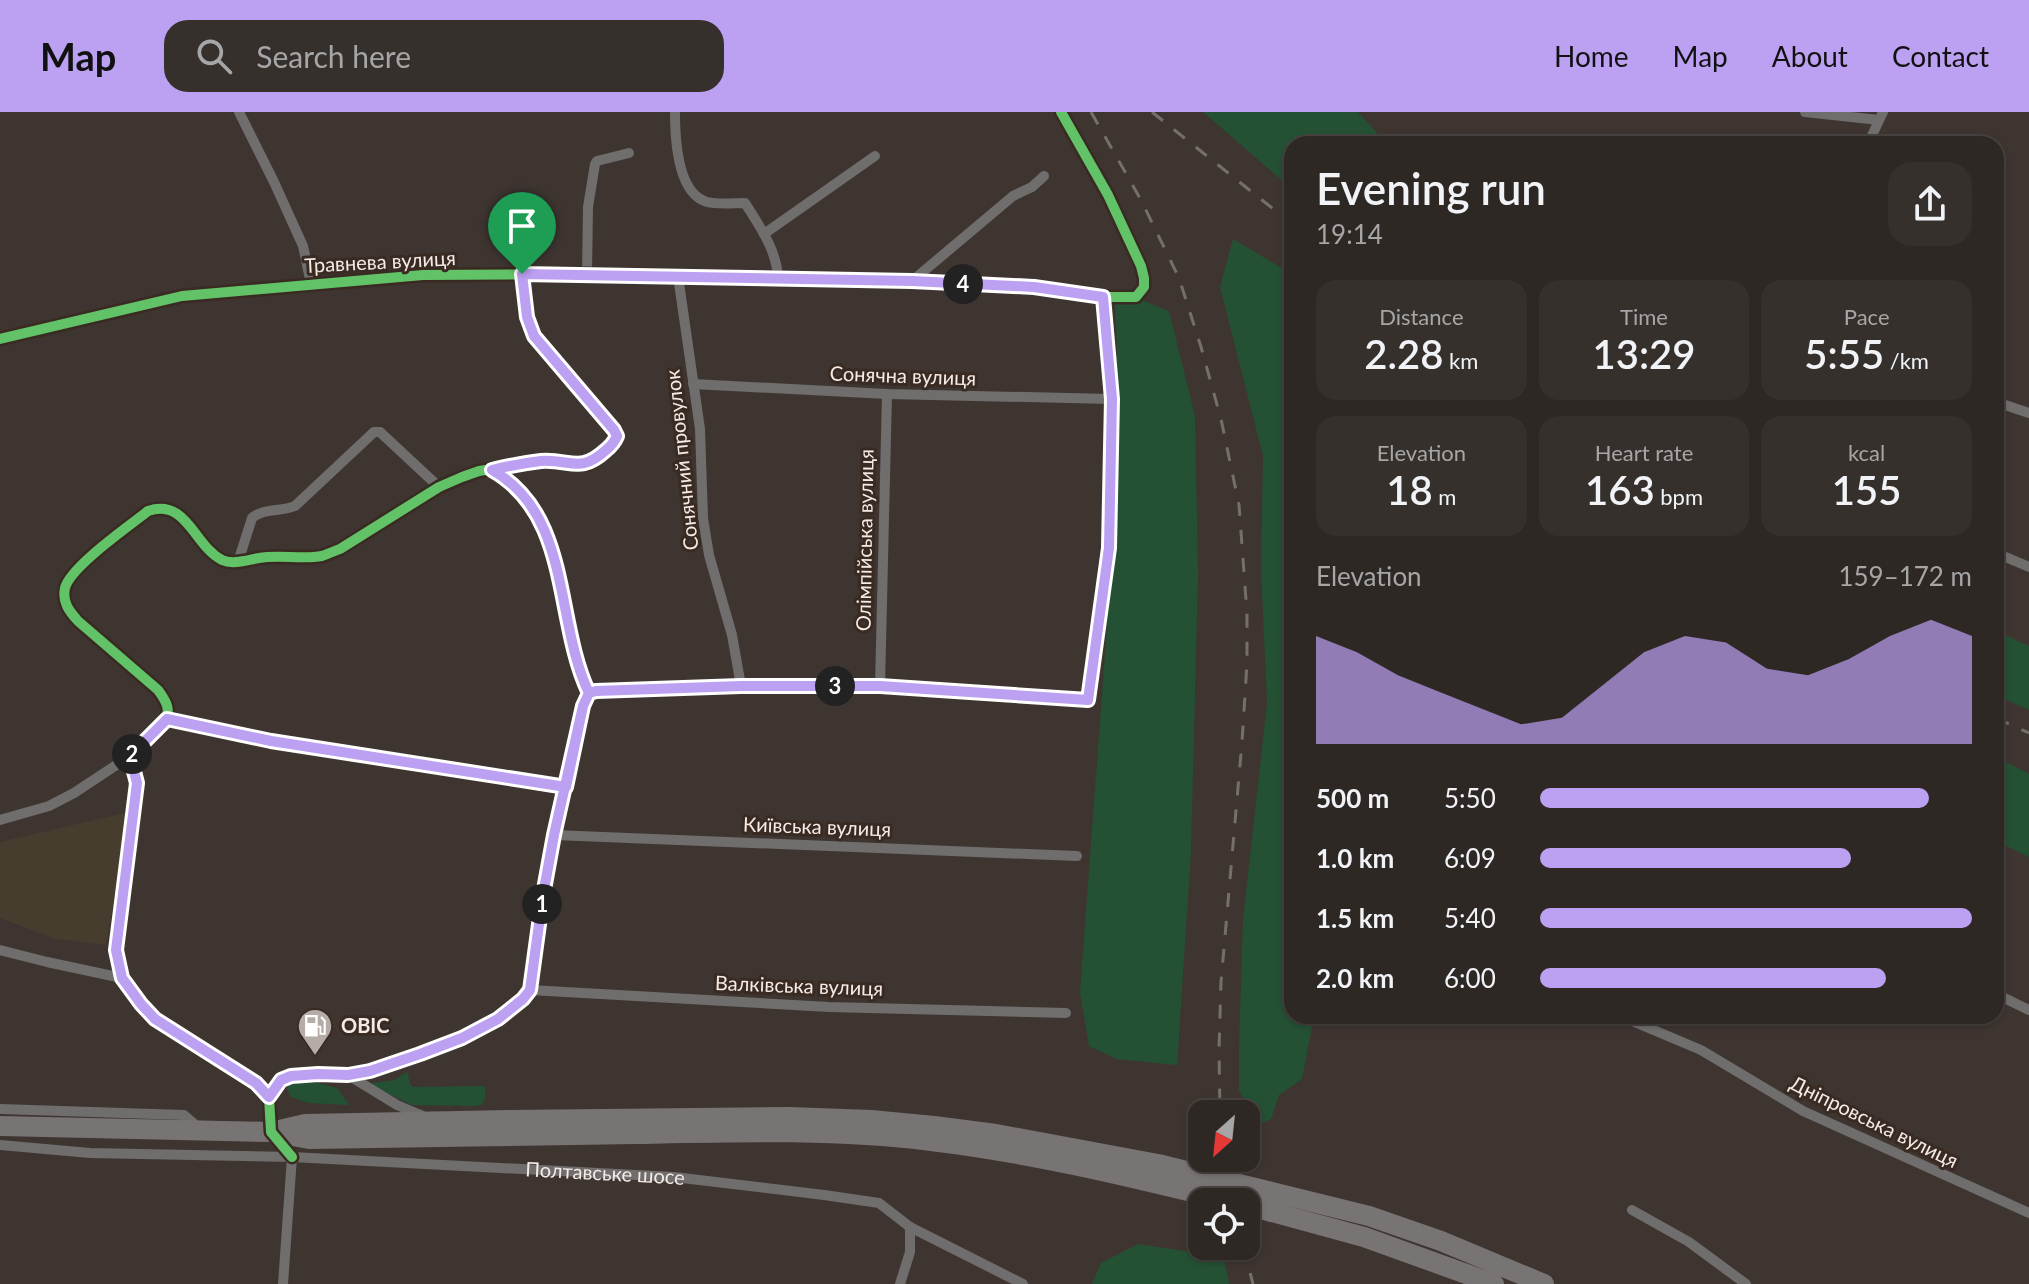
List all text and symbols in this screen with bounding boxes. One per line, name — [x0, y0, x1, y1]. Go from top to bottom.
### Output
search box — [164, 20, 724, 92]
text: Map — [40, 33, 116, 79]
icon: search — [192, 34, 236, 78]
text: Search here — [256, 38, 411, 74]
text: Home — [1554, 39, 1629, 73]
text: Map — [1673, 39, 1728, 73]
text: About — [1772, 39, 1848, 73]
text: Contact — [1892, 39, 1989, 73]
text: Evening run — [1316, 162, 1546, 214]
button: share — [1888, 162, 1972, 246]
pin — [488, 192, 556, 274]
icon: arrive — [500, 204, 544, 248]
text: 19:14 — [1316, 218, 1383, 250]
street label: Травнева вулиця — [304, 245, 456, 277]
pin: 4 — [943, 264, 983, 304]
text: 4 — [957, 270, 969, 297]
text: Distance — [1379, 303, 1464, 330]
text: Time — [1620, 303, 1668, 330]
text: Pace — [1844, 303, 1890, 330]
text: 2.28 — [1364, 330, 1443, 378]
text: 13:29 — [1593, 330, 1695, 378]
text: 5:55 — [1804, 330, 1884, 378]
text: km — [1443, 347, 1478, 374]
text: /km — [1884, 347, 1929, 374]
street label: Сонячна вулиця — [829, 360, 977, 390]
street label: Сонячний провулок — [660, 368, 702, 552]
text: Elevation — [1377, 439, 1466, 466]
text: Heart rate — [1595, 439, 1693, 466]
text: kcal — [1848, 439, 1885, 466]
street label: Олімпійська вулиця — [850, 449, 878, 631]
text: 18 — [1386, 466, 1433, 514]
text: 163 — [1585, 466, 1655, 514]
text: 155 — [1832, 466, 1901, 514]
text: m — [1433, 483, 1456, 510]
text: bpm — [1655, 483, 1703, 510]
text: Elevation — [1316, 560, 1422, 592]
text: 159–172 m — [1838, 560, 1972, 592]
pin: 3 — [815, 666, 855, 706]
text: 3 — [829, 672, 841, 699]
pin: 2 — [112, 734, 152, 774]
text: 2 — [126, 740, 138, 767]
text: 500 m — [1316, 782, 1389, 814]
text: 5:50 — [1444, 782, 1496, 814]
street label: Київська вулиця — [743, 811, 892, 841]
text: 1.0 km — [1316, 842, 1394, 874]
text: 6:09 — [1444, 842, 1496, 874]
pin: 1 — [522, 884, 562, 924]
text: 1 — [536, 890, 548, 917]
text: 1.5 km — [1316, 902, 1394, 934]
text: 5:40 — [1444, 902, 1496, 934]
text: 2.0 km — [1316, 962, 1394, 994]
text: 6:00 — [1444, 962, 1496, 994]
street label: Валківська вулиця — [715, 970, 884, 1000]
fuel station icon: ОВІС — [296, 1007, 334, 1057]
place label: ОВІС — [341, 1013, 390, 1037]
street label: Дніпровська вулиця — [1786, 1070, 1962, 1172]
north arrow — [1188, 1100, 1260, 1172]
map controls — [1188, 1100, 1260, 1260]
street label: Полтавське шосе — [525, 1156, 686, 1189]
button: locate — [1188, 1188, 1260, 1260]

